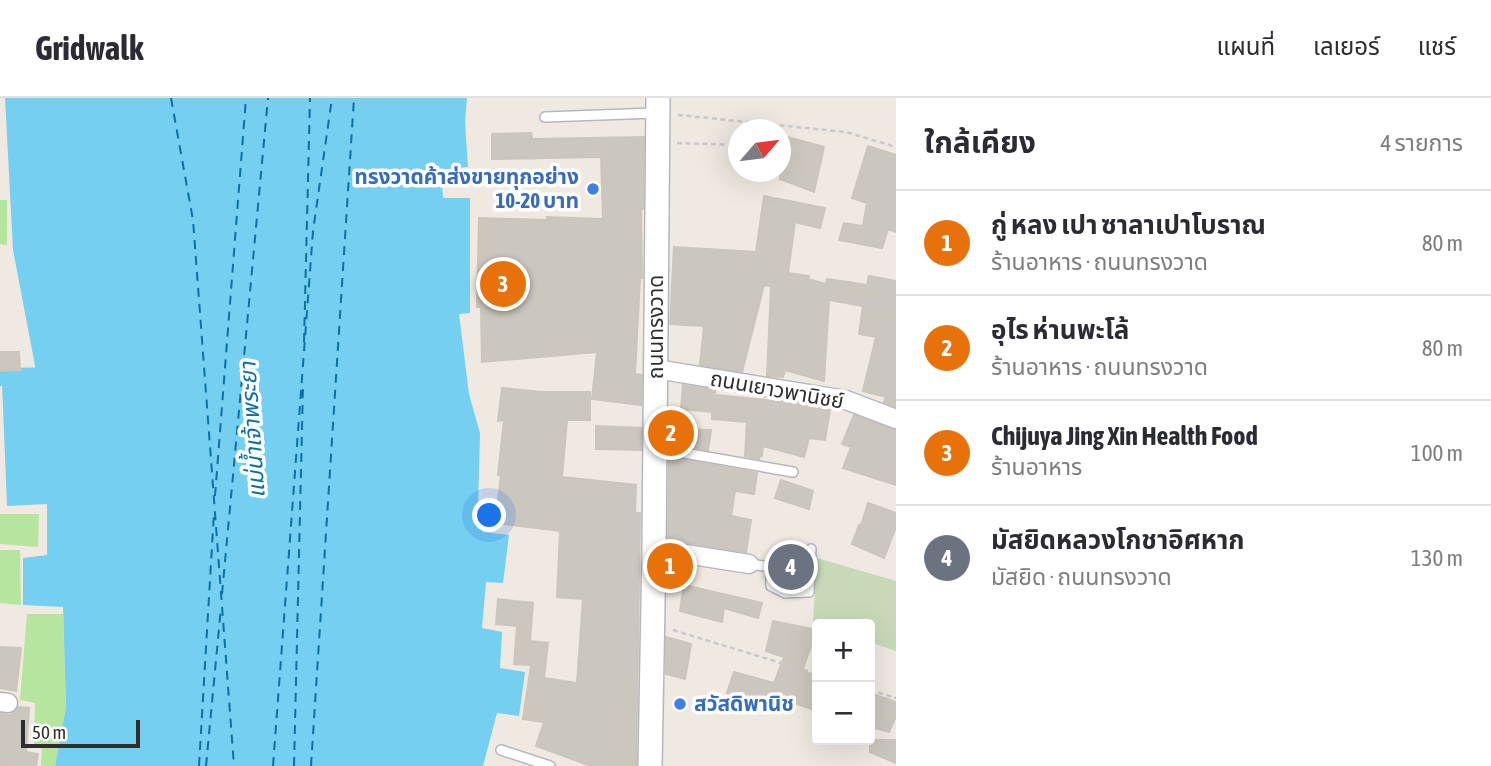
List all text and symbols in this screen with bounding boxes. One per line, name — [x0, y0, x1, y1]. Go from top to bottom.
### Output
text: Gridwalk — [35, 29, 143, 67]
text: แผนที่ — [1217, 33, 1275, 60]
text: เลเยอร์ — [1313, 33, 1380, 60]
text: แชร์ — [1418, 33, 1456, 60]
north arrow — [728, 119, 791, 182]
text: ใกล้เคียง — [924, 125, 1036, 159]
text: 4 รายการ — [1380, 130, 1463, 156]
place label: ทรงวาดค้าส่งขายทุกอย่าง 10-20 บาท — [354, 164, 579, 212]
marker: ทรงวาดค้าส่งขายทุกอย่าง 10-20 บาท — [585, 181, 601, 197]
text: กู่ หลง เปา ซาลาเปาโบราณ — [991, 210, 1266, 240]
text: 1 — [942, 230, 952, 256]
text: 80 m — [1422, 230, 1463, 256]
text: ร้านอาหาร · ถนนทรงวาด — [991, 249, 1208, 275]
pin: 3 — [480, 258, 526, 310]
street label: ถนนทรงวาด — [643, 275, 667, 379]
text: อุไร ห่านพะโล้ — [991, 315, 1129, 345]
text: 2 — [942, 335, 952, 361]
text: 80 m — [1422, 335, 1463, 361]
text: ร้านอาหาร · ถนนทรงวาด — [991, 354, 1208, 380]
water label: แม่น้ำเจ้าพระยา — [231, 359, 270, 499]
street label: ถนนเยาวพานิชย์ — [708, 365, 846, 413]
pin: 2 — [648, 407, 694, 459]
text: Chijuya Jing Xin Health Food — [991, 421, 1258, 451]
text: 3 — [942, 440, 952, 466]
text: 100 m — [1411, 440, 1463, 466]
text: ร้านอาหาร — [991, 454, 1082, 480]
your location — [472, 498, 506, 532]
text: มัสยิดหลวงโกชาอิศหาก — [991, 525, 1245, 555]
pin: 1 — [647, 540, 693, 592]
pin: 4 — [768, 541, 814, 593]
text: 4 — [942, 545, 952, 571]
text: 130 m — [1411, 545, 1463, 571]
text: มัสยิด · ถนนทรงวาด — [991, 564, 1172, 590]
map controls — [812, 619, 875, 745]
button: + — [812, 619, 875, 682]
button: − — [812, 682, 875, 745]
place label: สวัสดิพานิช — [694, 691, 794, 715]
marker: สวัสดิพานิช — [672, 696, 688, 712]
scale bar — [21, 717, 140, 749]
text: 50 m — [32, 721, 66, 743]

